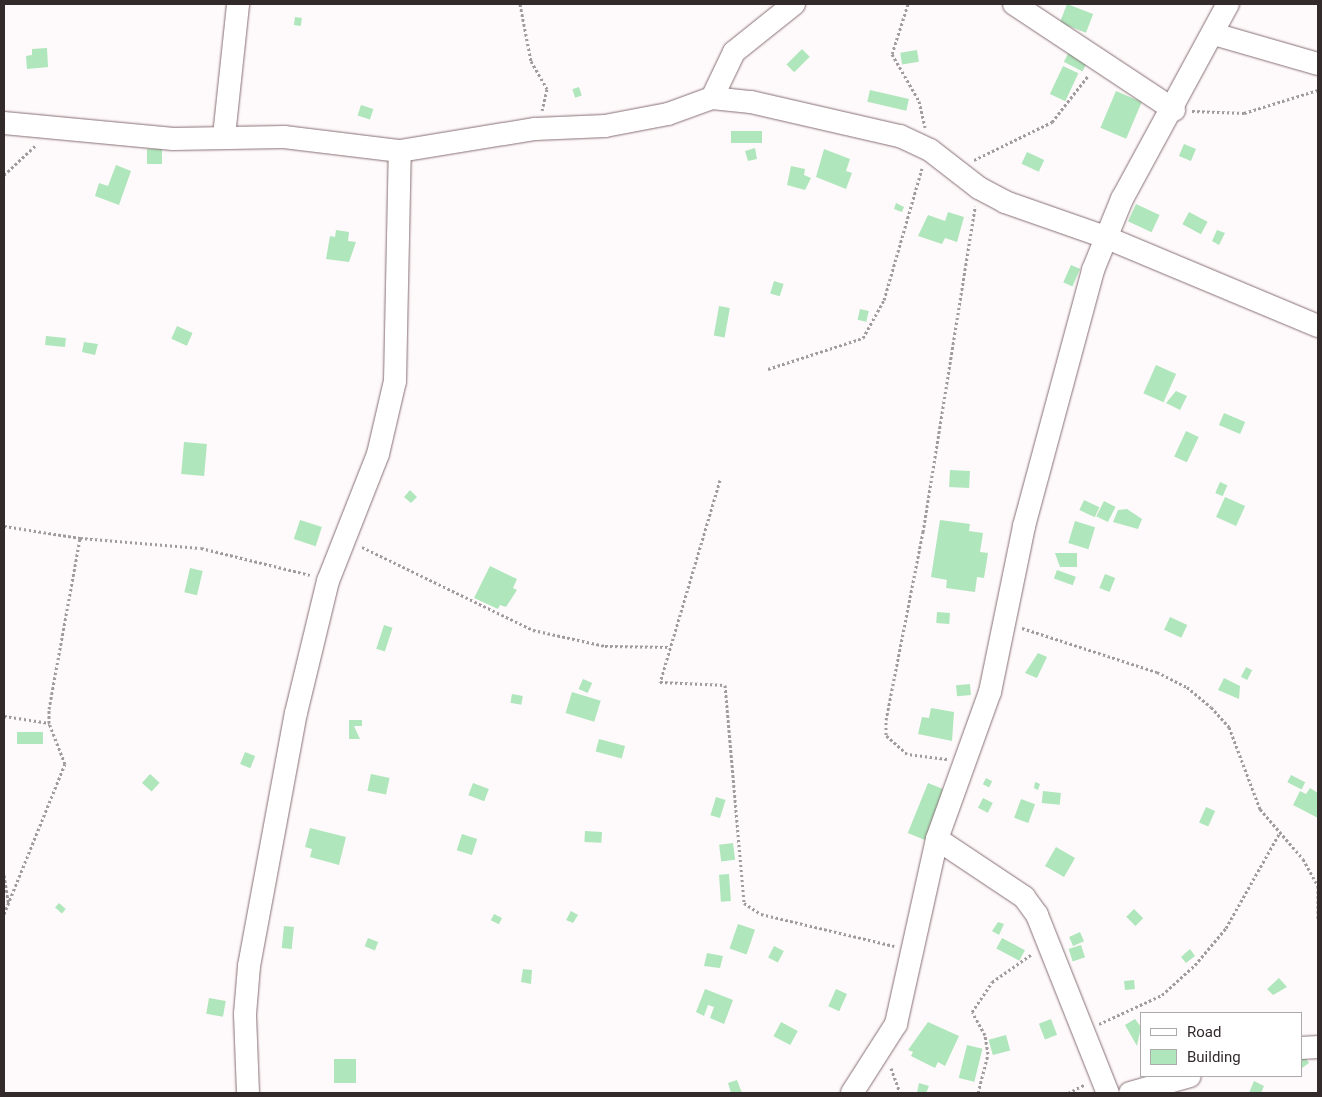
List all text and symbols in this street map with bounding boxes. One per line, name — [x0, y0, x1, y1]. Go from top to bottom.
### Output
legend — [1140, 1012, 1302, 1077]
text: Road — [1187, 1023, 1221, 1041]
text: Building — [1187, 1048, 1241, 1066]

